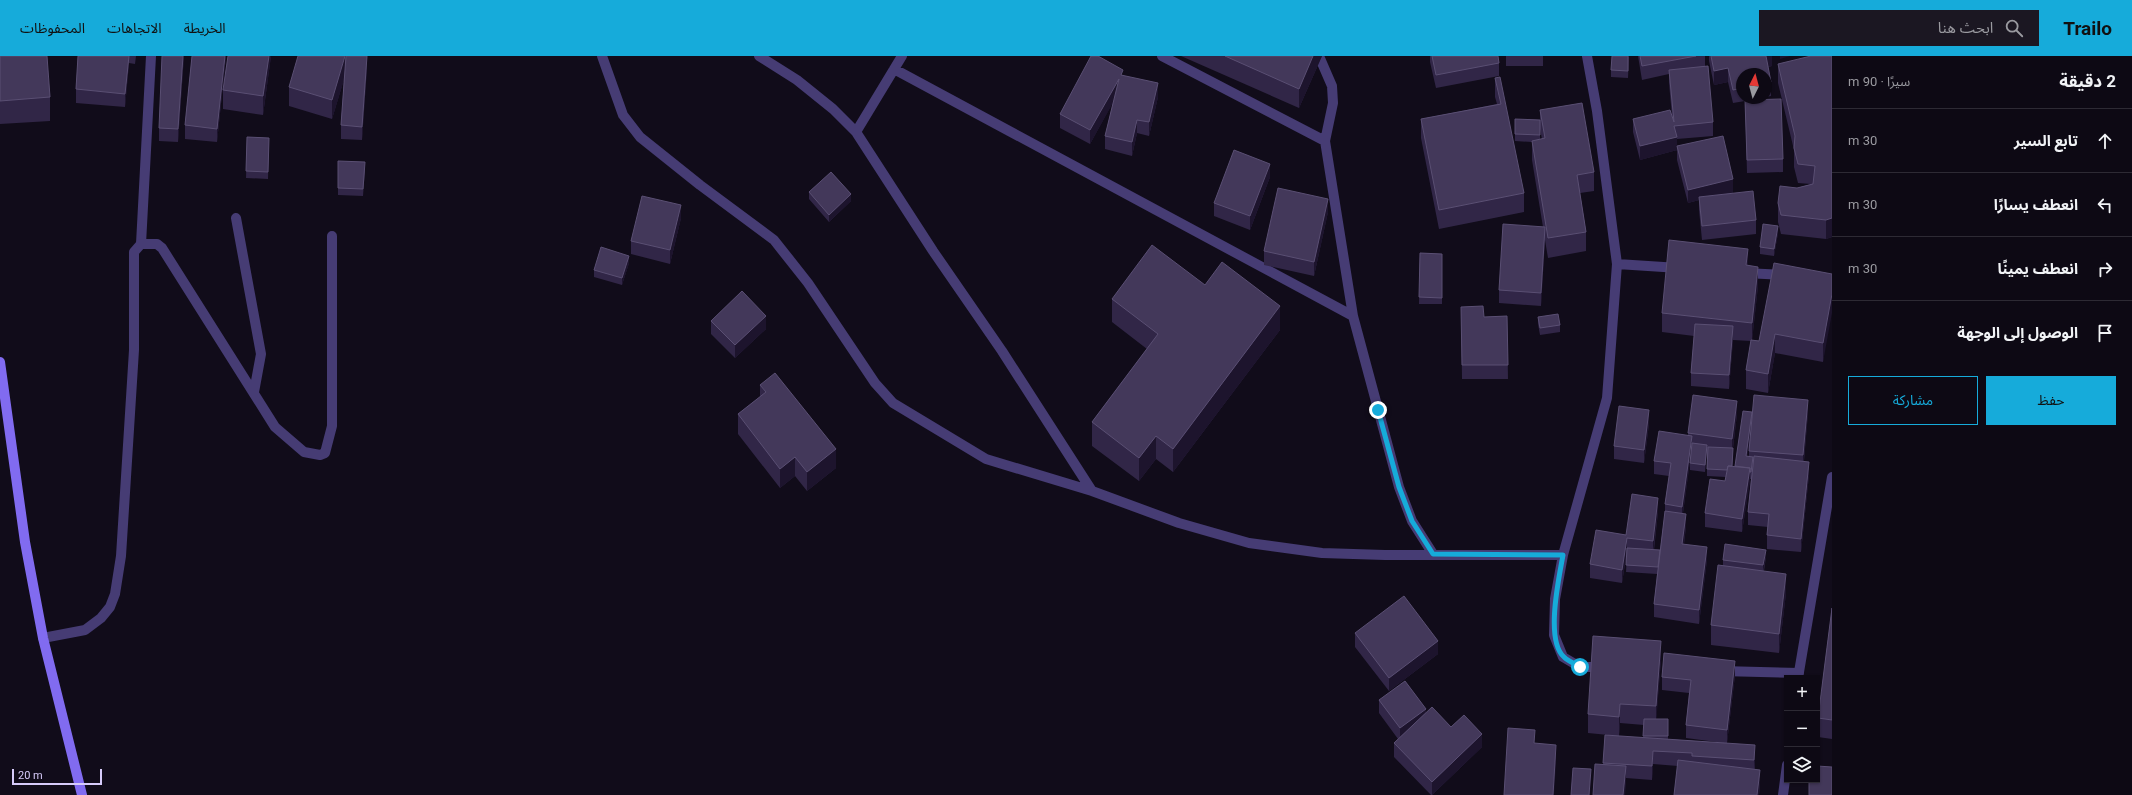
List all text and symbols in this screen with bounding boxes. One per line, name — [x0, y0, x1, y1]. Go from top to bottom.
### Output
search box — [1759, 10, 2039, 46]
icon: search — [2003, 17, 2025, 39]
text: Trailo — [2063, 17, 2112, 40]
text: ابحث هنا — [1938, 19, 1993, 37]
text: المحفوظات — [20, 20, 85, 36]
text: الاتجاهات — [107, 20, 162, 36]
text: الخريطة — [184, 20, 226, 36]
north arrow — [1736, 68, 1772, 104]
text: 2 دقيقة — [2059, 71, 2116, 91]
text: سيرًا · 90 m — [1848, 74, 1910, 89]
icon: ahead — [2094, 130, 2116, 152]
text: تابع السير — [2014, 132, 2078, 150]
text: 30 m — [1848, 133, 1877, 148]
icon: left — [2094, 194, 2116, 216]
text: انعطف يسارًا — [1994, 196, 2078, 214]
text: 30 m — [1848, 197, 1877, 212]
icon: right — [2094, 258, 2116, 280]
text: انعطف يمينًا — [1998, 260, 2078, 278]
text: 30 m — [1848, 261, 1877, 276]
icon: arrive — [2094, 322, 2116, 344]
text: الوصول إلى الوجهة — [1957, 324, 2078, 342]
button: مشاركة — [1848, 376, 1978, 425]
button: حفظ — [1986, 376, 2116, 425]
route end — [1369, 401, 1387, 419]
route start — [1571, 658, 1589, 676]
map controls — [1784, 675, 1820, 783]
button: + — [1784, 675, 1820, 711]
button: − — [1784, 711, 1820, 747]
button: layers — [1784, 747, 1820, 783]
scale bar — [12, 767, 102, 786]
text: 20 m — [18, 769, 43, 782]

